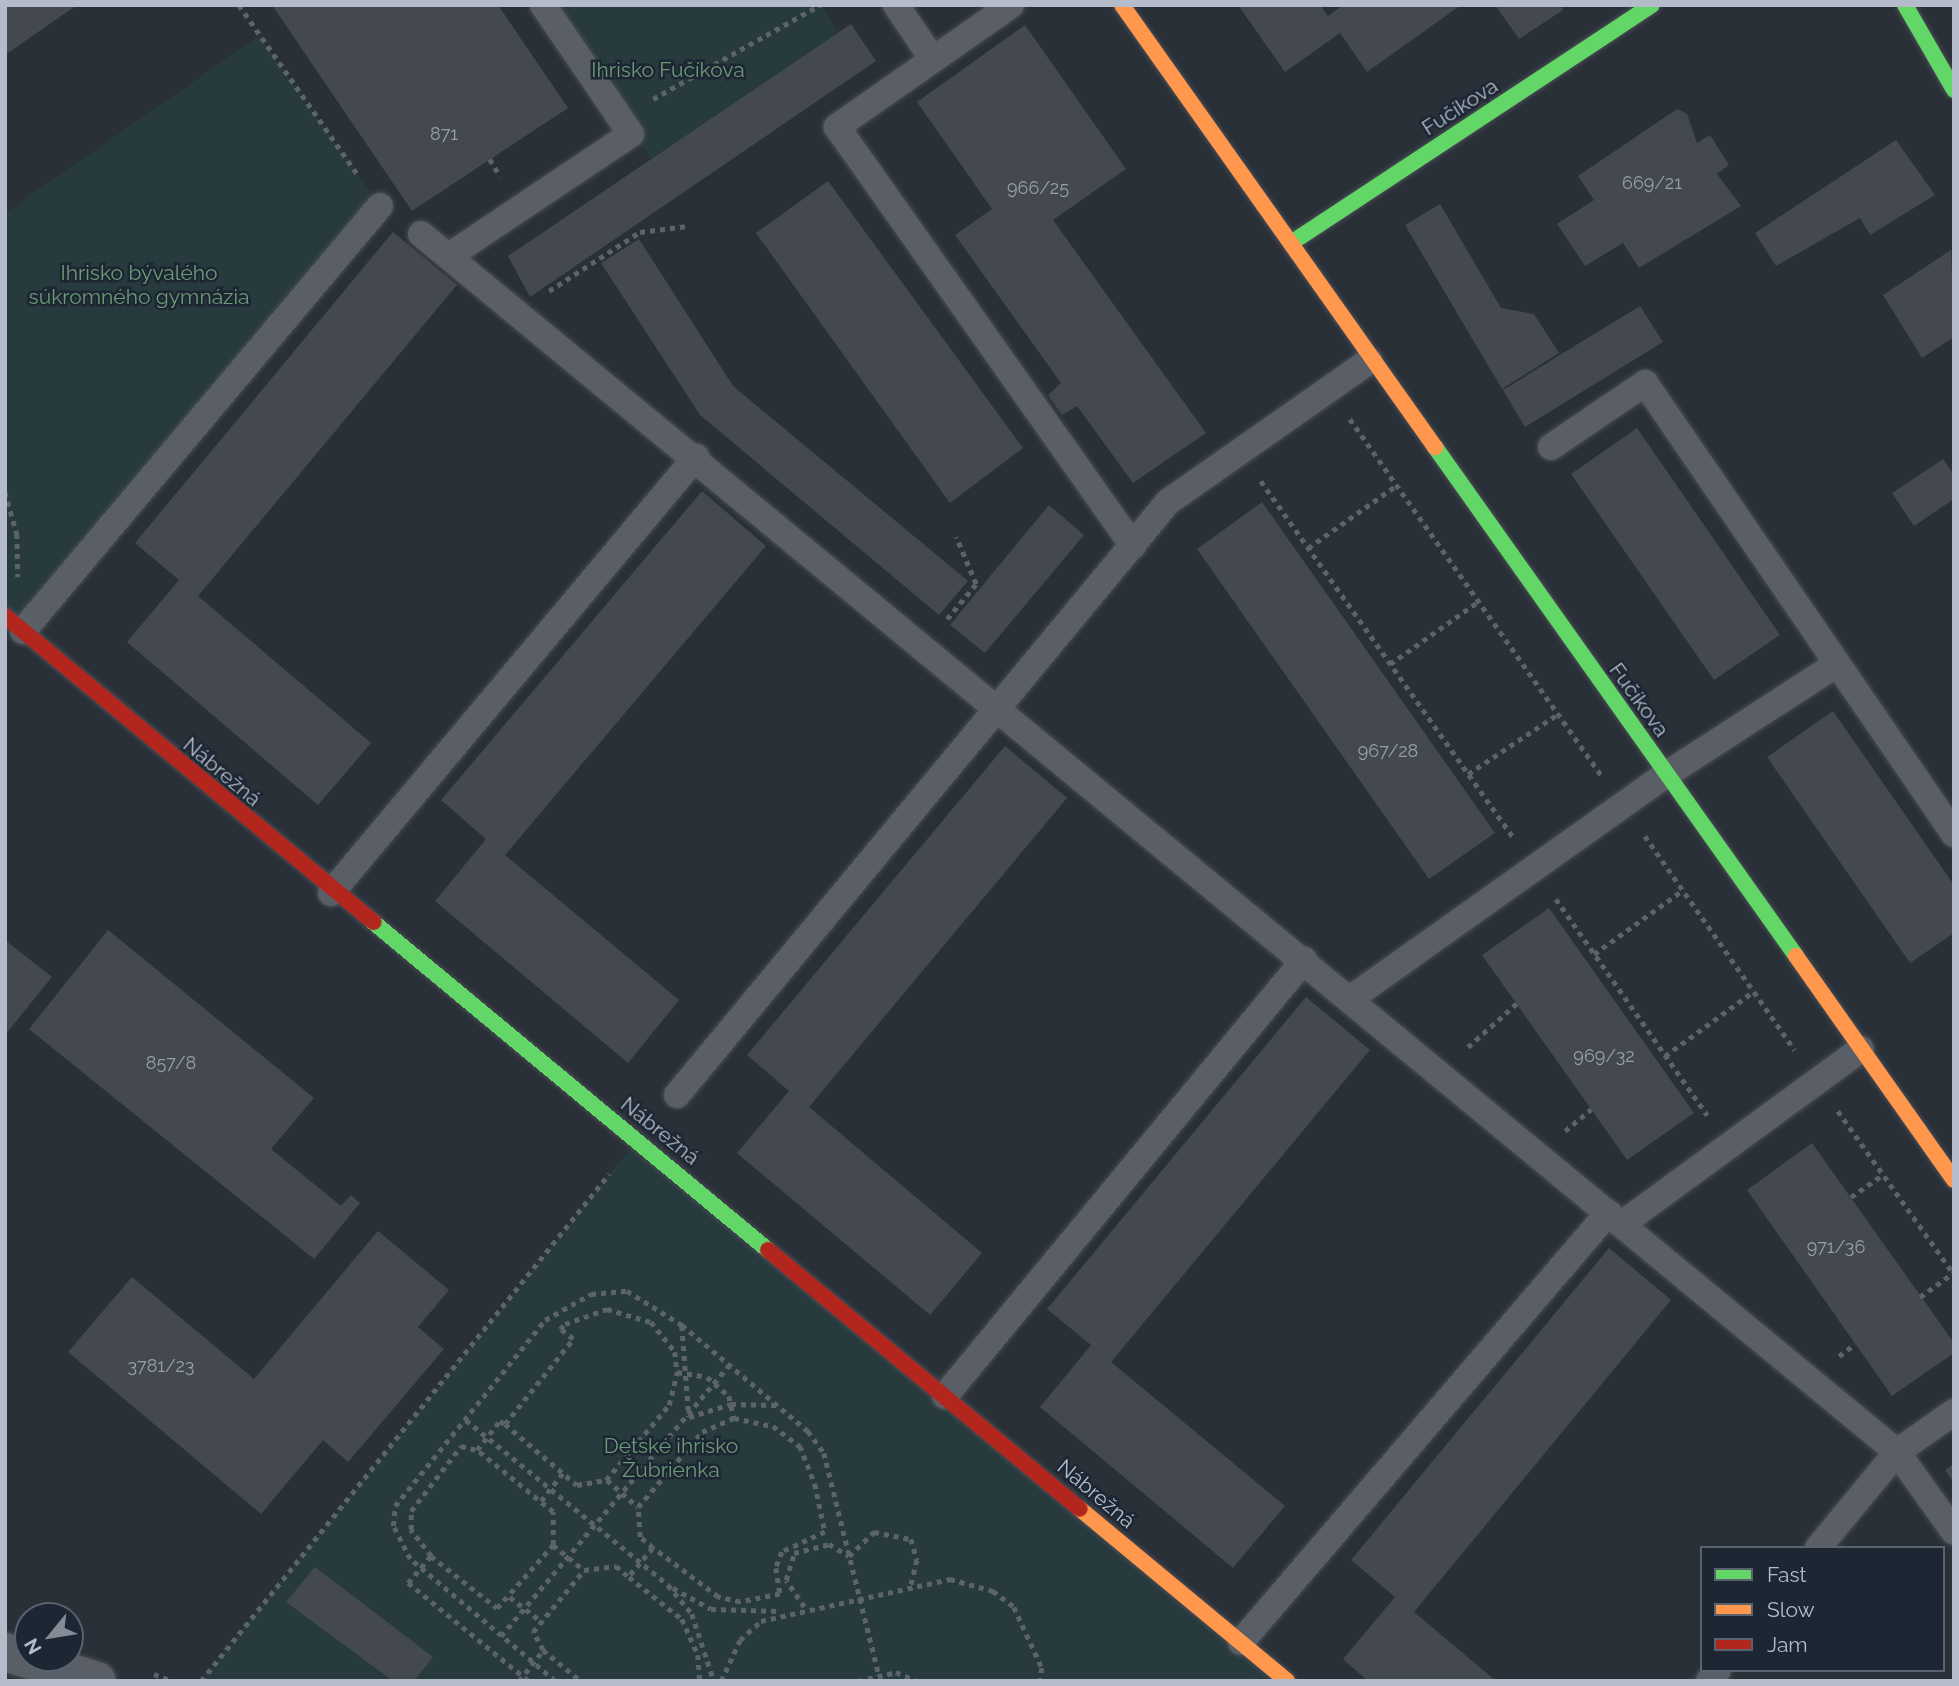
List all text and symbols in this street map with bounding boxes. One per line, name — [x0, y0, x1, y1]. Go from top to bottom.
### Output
park label: Ihrisko Fučíkova — [591, 57, 745, 83]
street label: Fučíkova — [1417, 73, 1503, 141]
house number: 871 — [430, 123, 458, 145]
house number: 669/21 — [1622, 172, 1682, 194]
house number: 966/25 — [1007, 177, 1069, 199]
park label: Ihrisko bývalého súkromného gymnázia — [29, 260, 249, 310]
street label: Fučíkova — [1604, 658, 1674, 742]
street label: Nábrežná — [178, 732, 266, 812]
house number: 967/28 — [1358, 740, 1418, 762]
house number: 969/32 — [1573, 1045, 1635, 1067]
house number: 857/8 — [146, 1052, 196, 1074]
street label: Nábrežná — [616, 1092, 704, 1170]
house number: 971/36 — [1807, 1236, 1865, 1258]
house number: 3781/23 — [128, 1355, 194, 1377]
park label: Detské ihrisko Žubrienka — [604, 1433, 738, 1483]
street label: Nábrežná — [1052, 1454, 1140, 1534]
legend — [1700, 1546, 1945, 1672]
text: Fast — [1767, 1562, 1807, 1587]
text: Slow — [1767, 1597, 1815, 1622]
north arrow — [14, 1602, 84, 1672]
text: Jam — [1767, 1632, 1808, 1657]
text: N — [19, 1635, 46, 1658]

